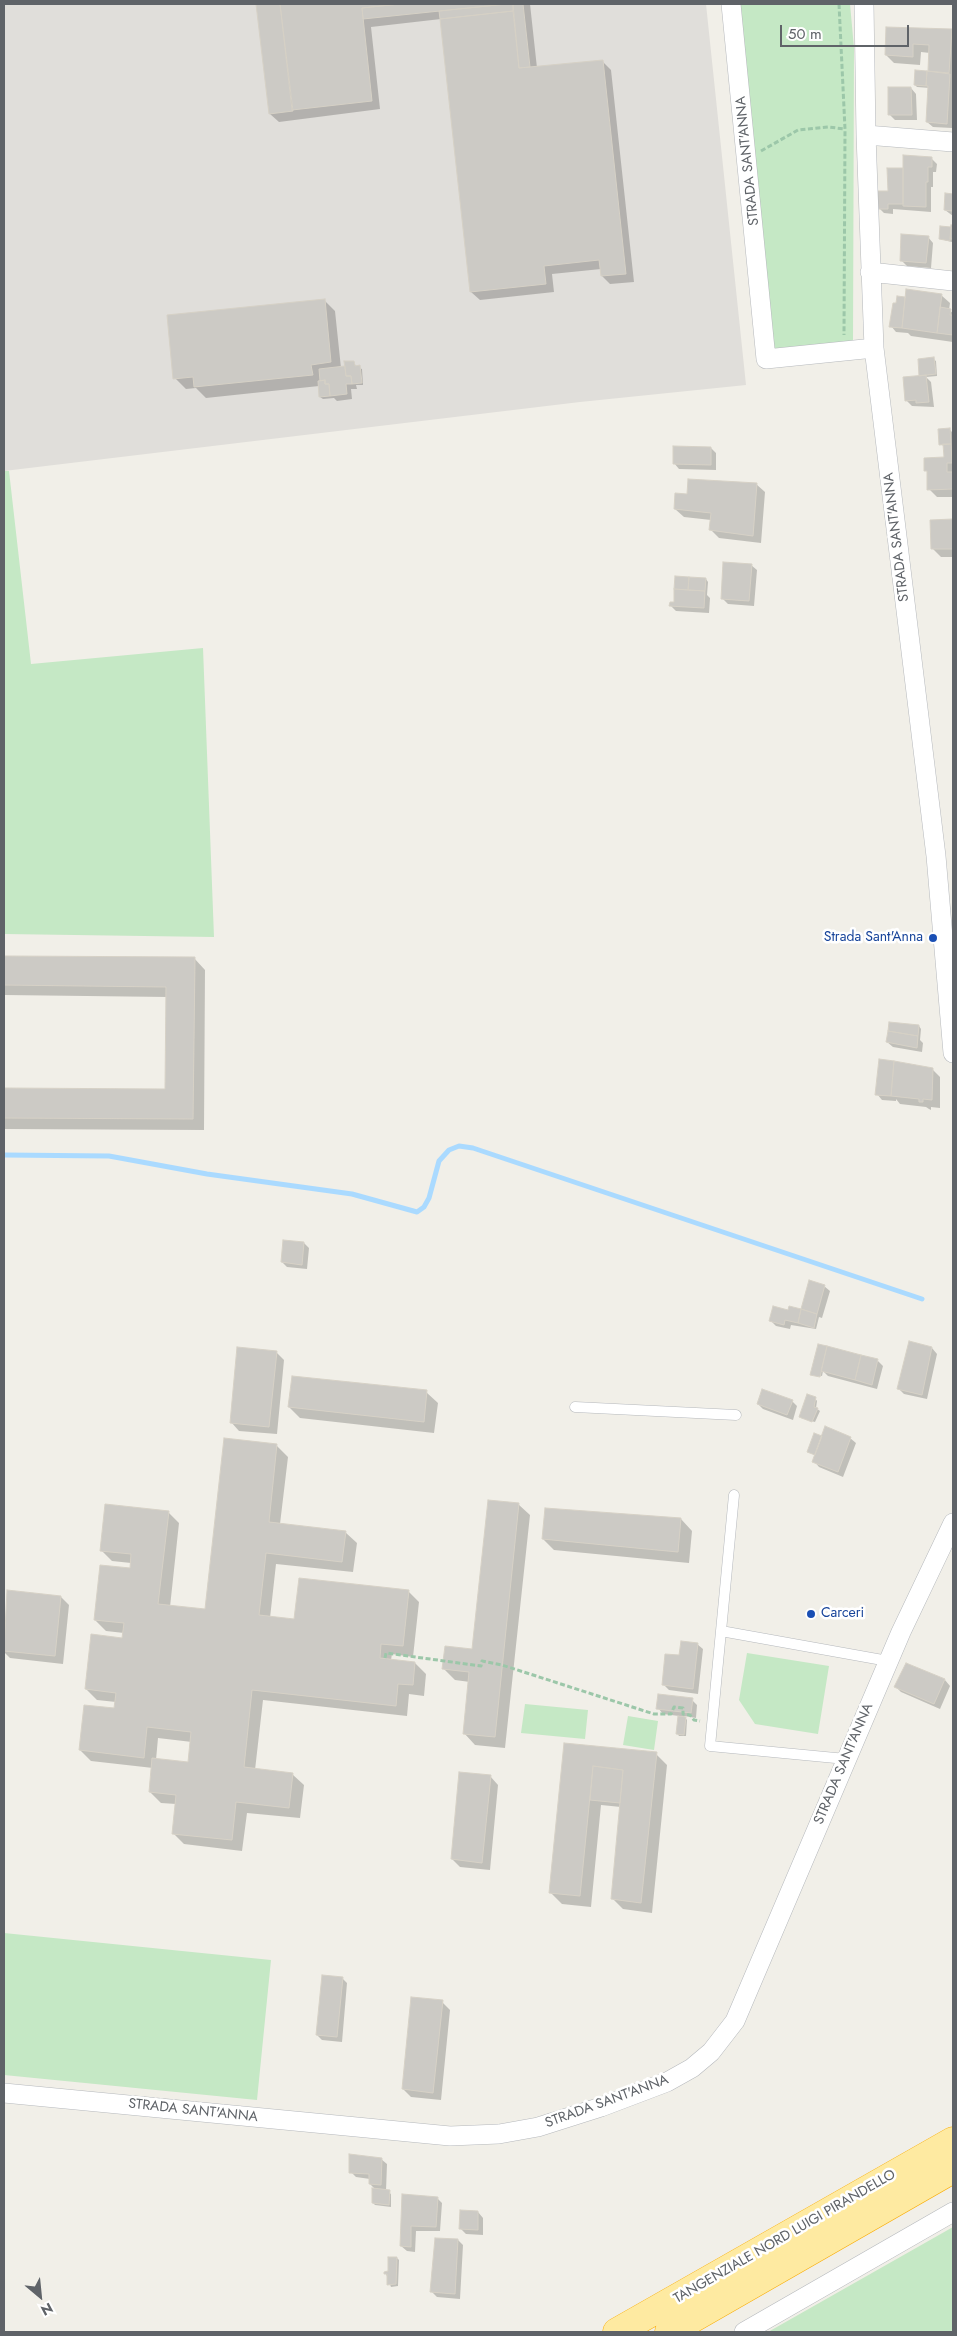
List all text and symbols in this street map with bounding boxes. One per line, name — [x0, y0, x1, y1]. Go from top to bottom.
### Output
scale bar — [782, 15, 911, 47]
text: 50 m — [788, 23, 822, 45]
street label: STRADA SANT'ANNA — [733, 95, 763, 227]
street label: STRADA SANT'ANNA — [881, 471, 913, 603]
place label: Strada Sant'Anna — [824, 930, 923, 946]
marker: Strada Sant'Anna — [927, 932, 939, 944]
place label: Carceri — [821, 1606, 864, 1622]
marker: Carceri — [805, 1608, 817, 1620]
street label: STRADA SANT'ANNA — [811, 1701, 877, 1827]
street label: STRADA SANT'ANNA — [543, 2072, 671, 2132]
street label: STRADA SANT'ANNA — [127, 2096, 259, 2126]
street label: TANGENZIALE NORD LUIGI PIRANDELLO — [671, 2166, 899, 2308]
north arrow — [15, 2271, 65, 2321]
text: N — [37, 2298, 57, 2321]

